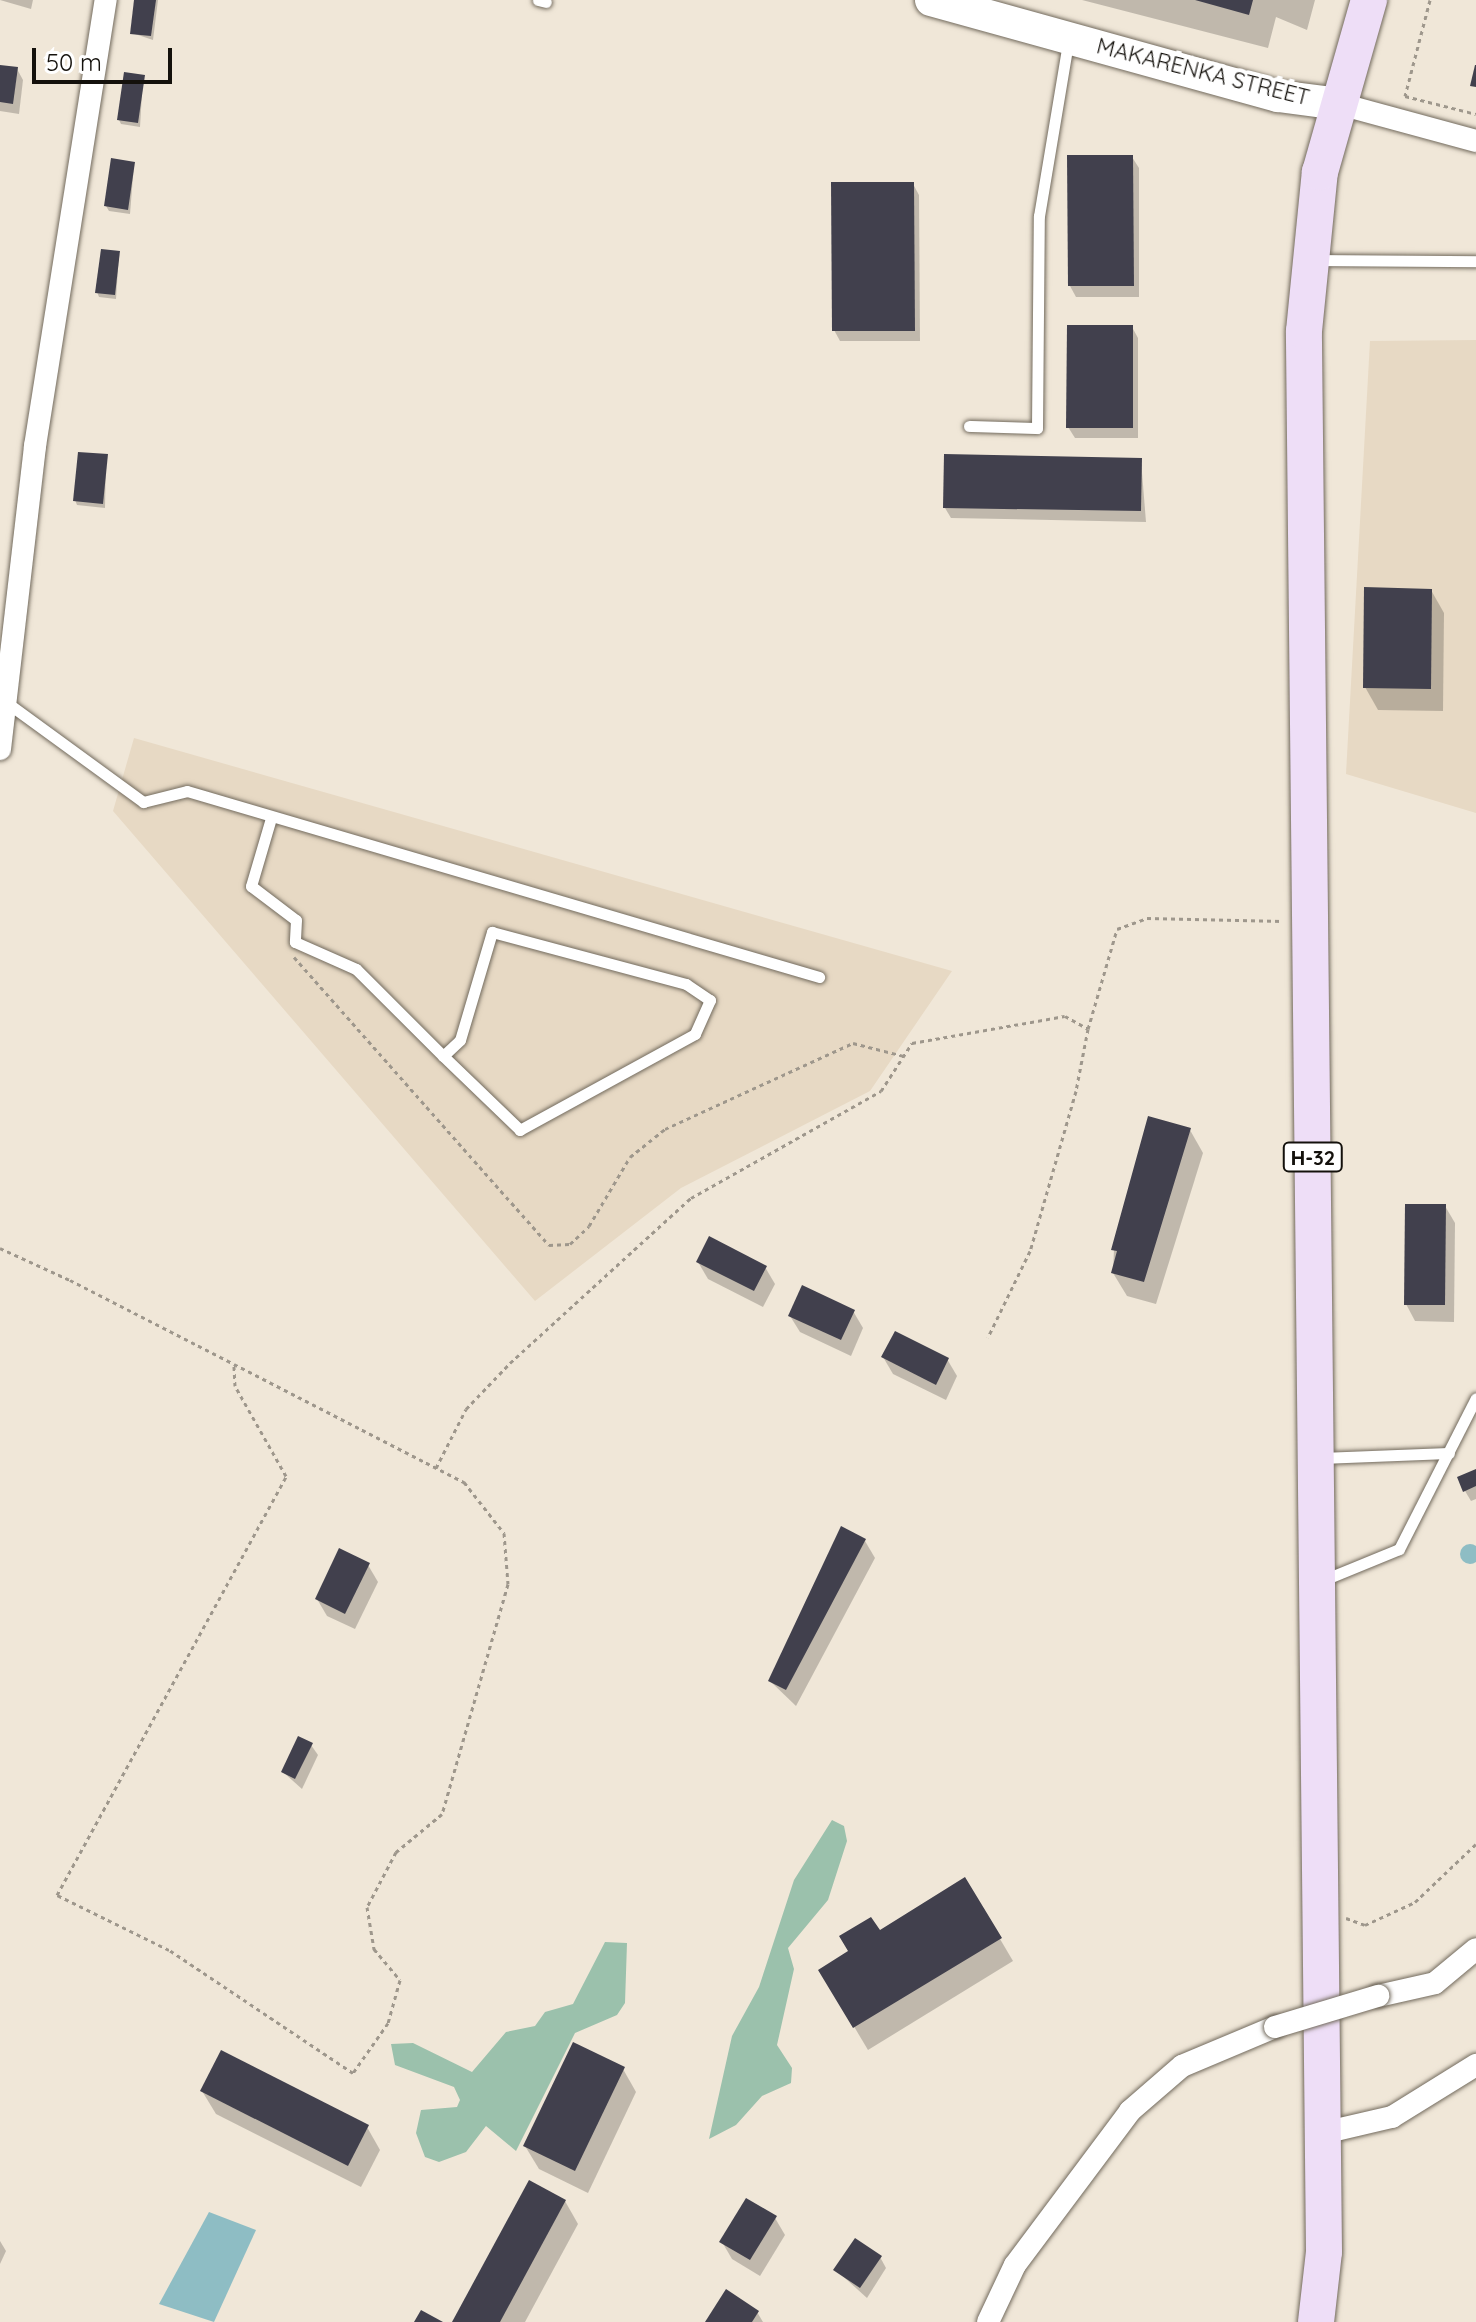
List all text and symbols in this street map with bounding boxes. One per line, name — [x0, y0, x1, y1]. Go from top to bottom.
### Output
scale bar — [36, 32, 176, 82]
street label: MAKARENKA STREET — [1094, 33, 1312, 111]
text: 50 m — [46, 47, 102, 77]
road number: Н-32 — [1281, 1141, 1345, 1173]

